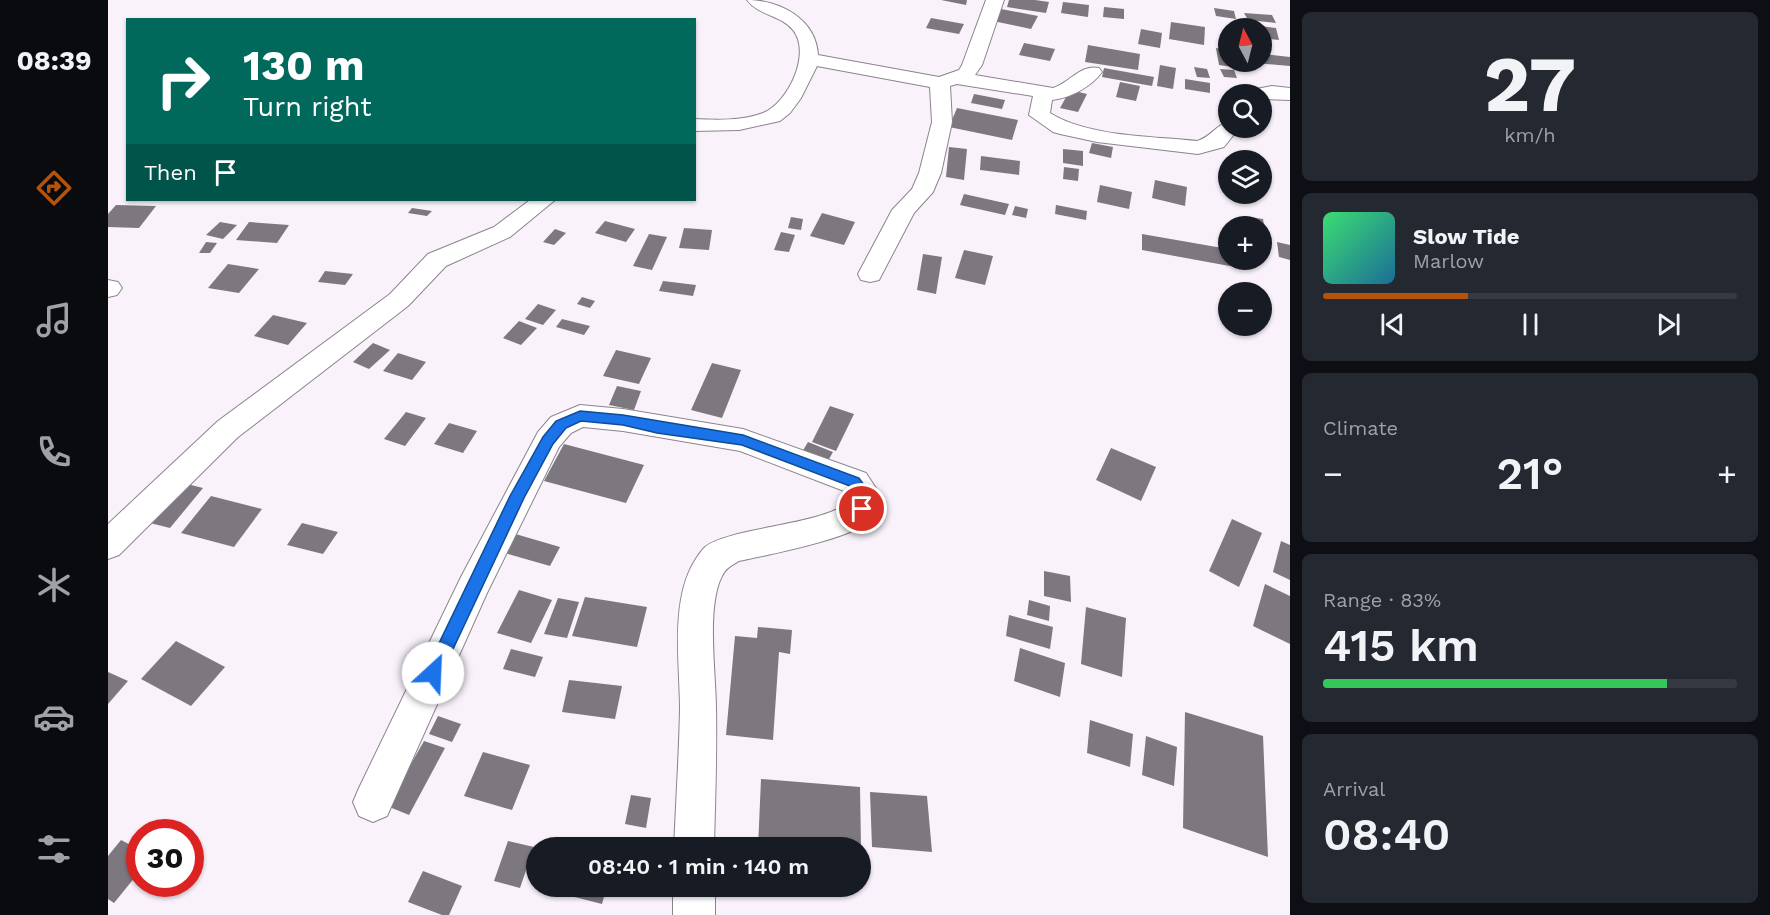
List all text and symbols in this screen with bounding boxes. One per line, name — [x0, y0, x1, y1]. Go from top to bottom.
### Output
north arrow — [1218, 18, 1272, 72]
map controls — [1218, 18, 1272, 336]
text: 27 — [1484, 38, 1576, 130]
text: 130 m — [243, 41, 365, 90]
icon: right — [144, 42, 222, 120]
text: 08:39 — [16, 45, 92, 77]
button: search — [1218, 84, 1272, 138]
text: Turn right — [243, 91, 372, 123]
text: km/h — [1504, 123, 1556, 147]
button: layers — [1218, 150, 1272, 204]
icon: arrive — [209, 156, 242, 189]
text: Then — [144, 160, 197, 185]
icon: directions — [33, 167, 75, 209]
button: + — [1218, 216, 1272, 270]
text: Slow Tide — [1413, 224, 1520, 249]
text: Marlow — [1413, 249, 1484, 273]
button: − — [1218, 282, 1272, 336]
icon: music — [33, 299, 75, 341]
icon: previous — [1376, 308, 1409, 341]
icon: pause — [1514, 308, 1547, 341]
icon: next — [1652, 308, 1685, 341]
text: Climate — [1323, 416, 1398, 440]
icon: phone — [33, 431, 75, 473]
text: 21° — [1496, 447, 1564, 500]
text: − — [1323, 454, 1343, 493]
text: + — [1717, 454, 1737, 493]
pin — [836, 483, 887, 534]
icon: arrive — [845, 492, 878, 525]
icon: climate — [33, 564, 75, 606]
text: Range · 83% — [1323, 588, 1441, 612]
text: 415 km — [1323, 619, 1479, 672]
position arrow — [401, 641, 465, 705]
icon: car — [33, 696, 75, 738]
text: Arrival — [1323, 777, 1385, 801]
text: 08:40 — [1323, 808, 1450, 861]
speed limit sign: 30 — [126, 819, 204, 897]
icon: filters — [33, 828, 75, 870]
text: 08:40 · 1 min · 140 m — [588, 854, 809, 879]

